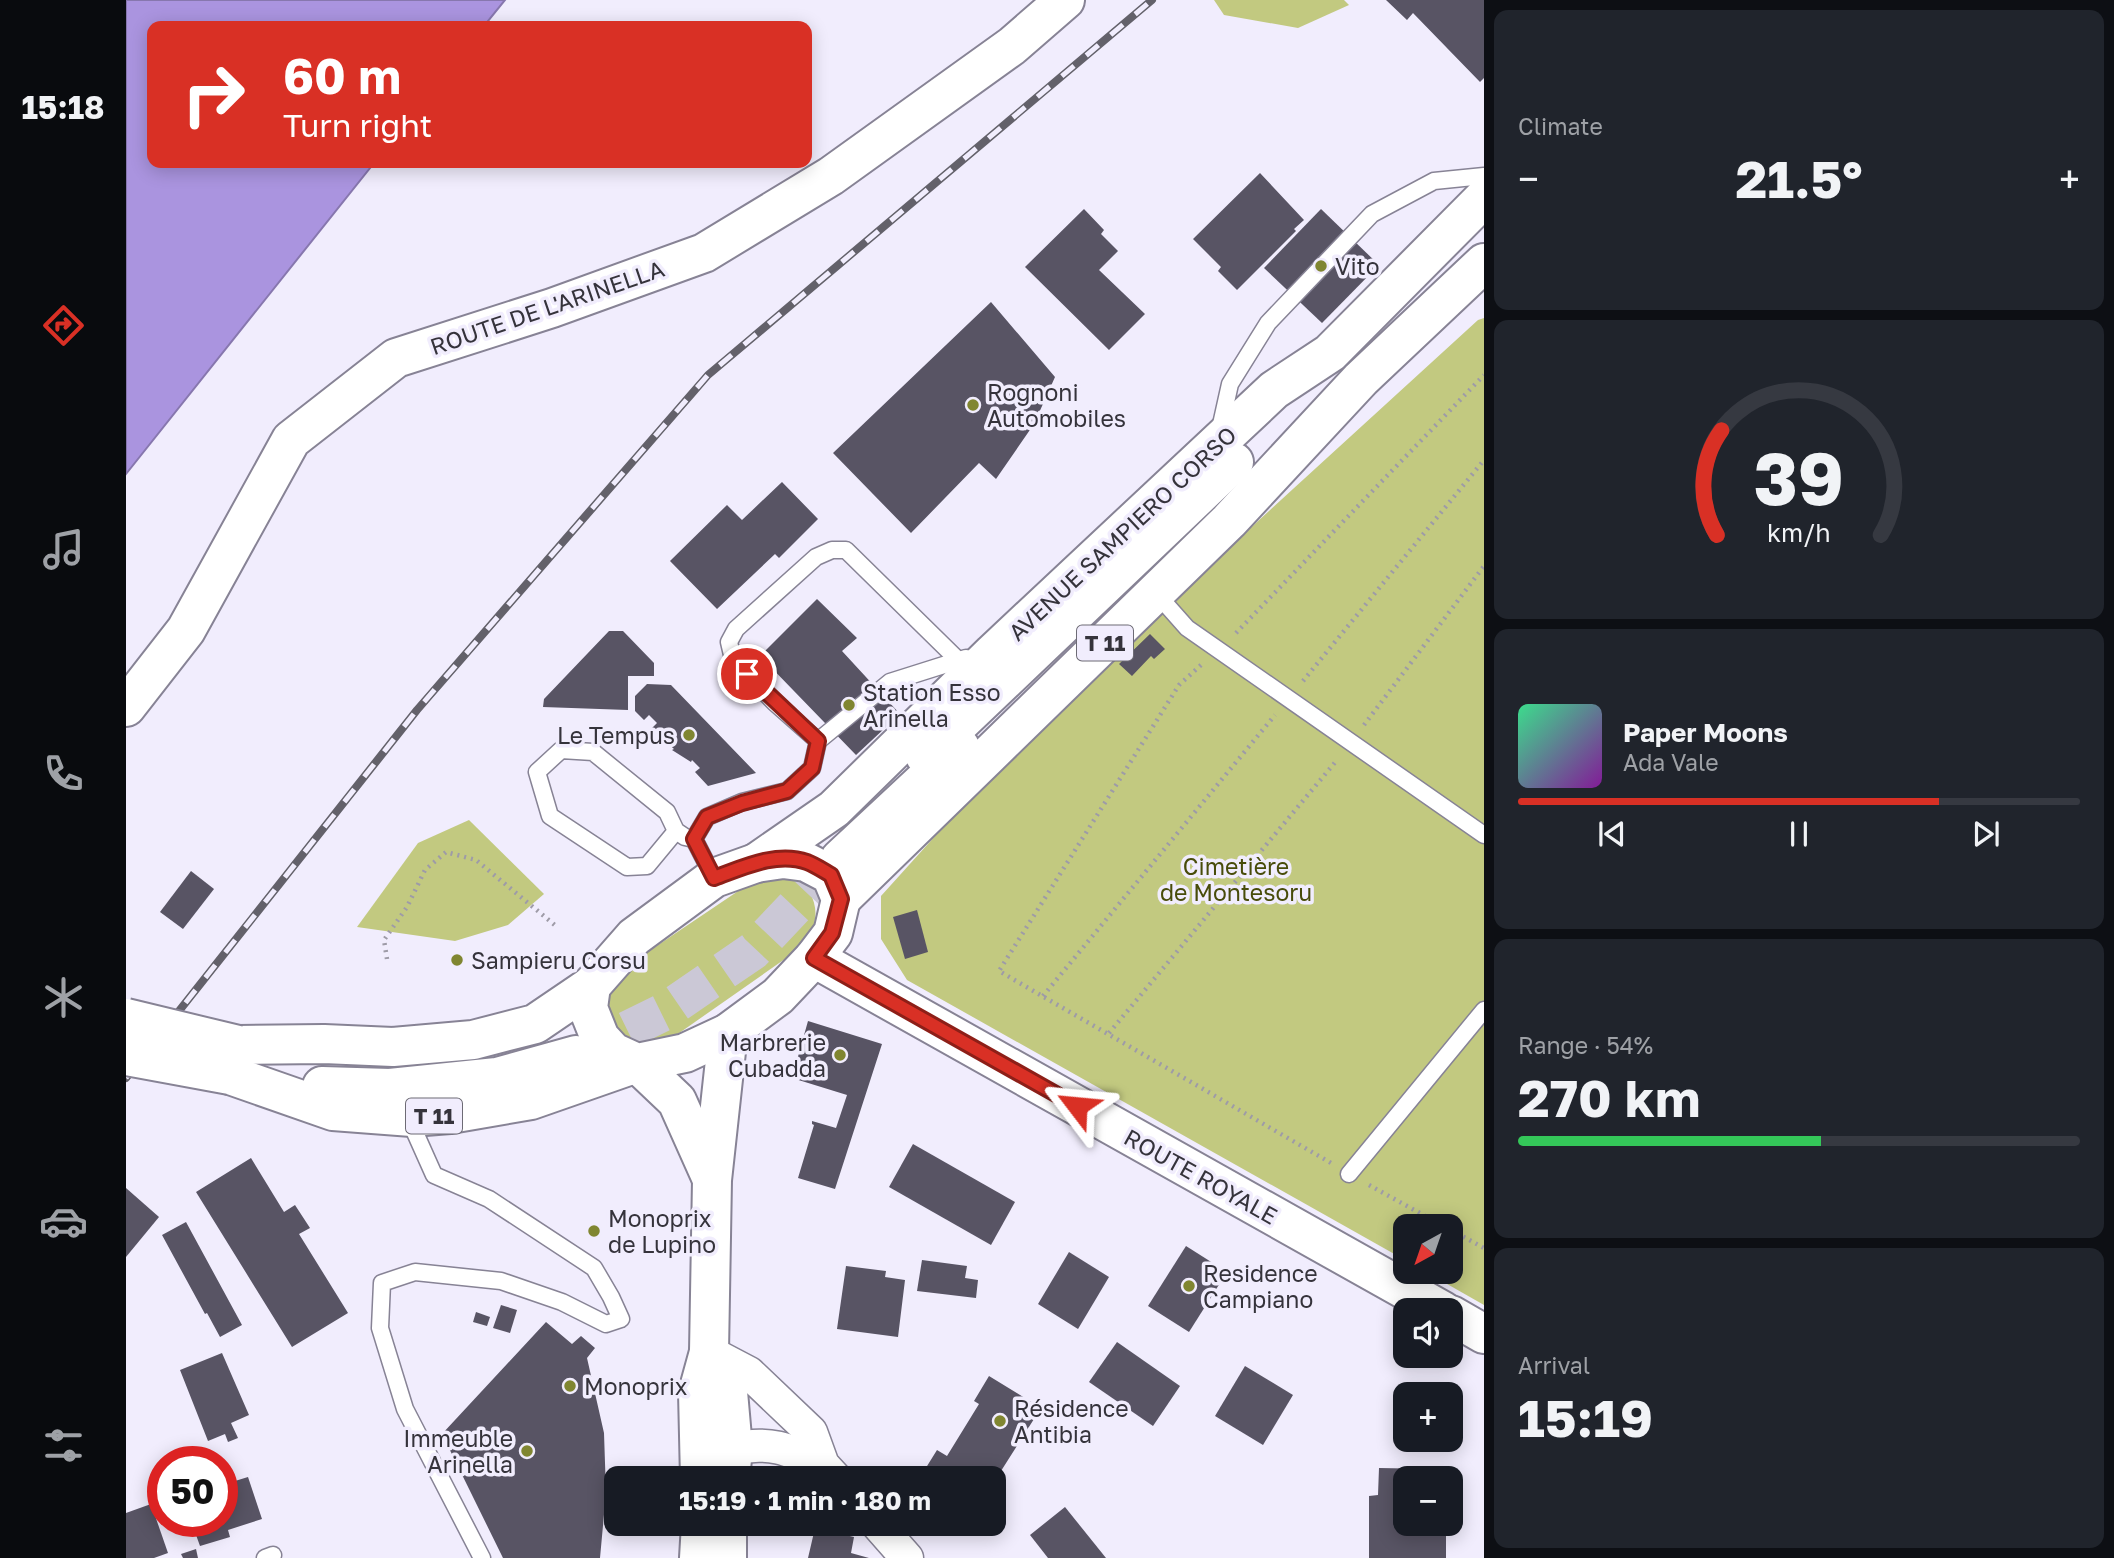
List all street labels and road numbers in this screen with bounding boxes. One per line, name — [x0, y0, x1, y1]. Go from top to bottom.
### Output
street label: ROUTE DE L'ARINELLA — [426, 254, 668, 360]
street label: AVENUE SAMPIERO CORSO — [1002, 420, 1242, 646]
road number: T 11 — [1077, 626, 1133, 660]
road number: T 11 — [406, 1098, 462, 1134]
street label: ROUTE ROYALE — [1120, 1122, 1282, 1230]

